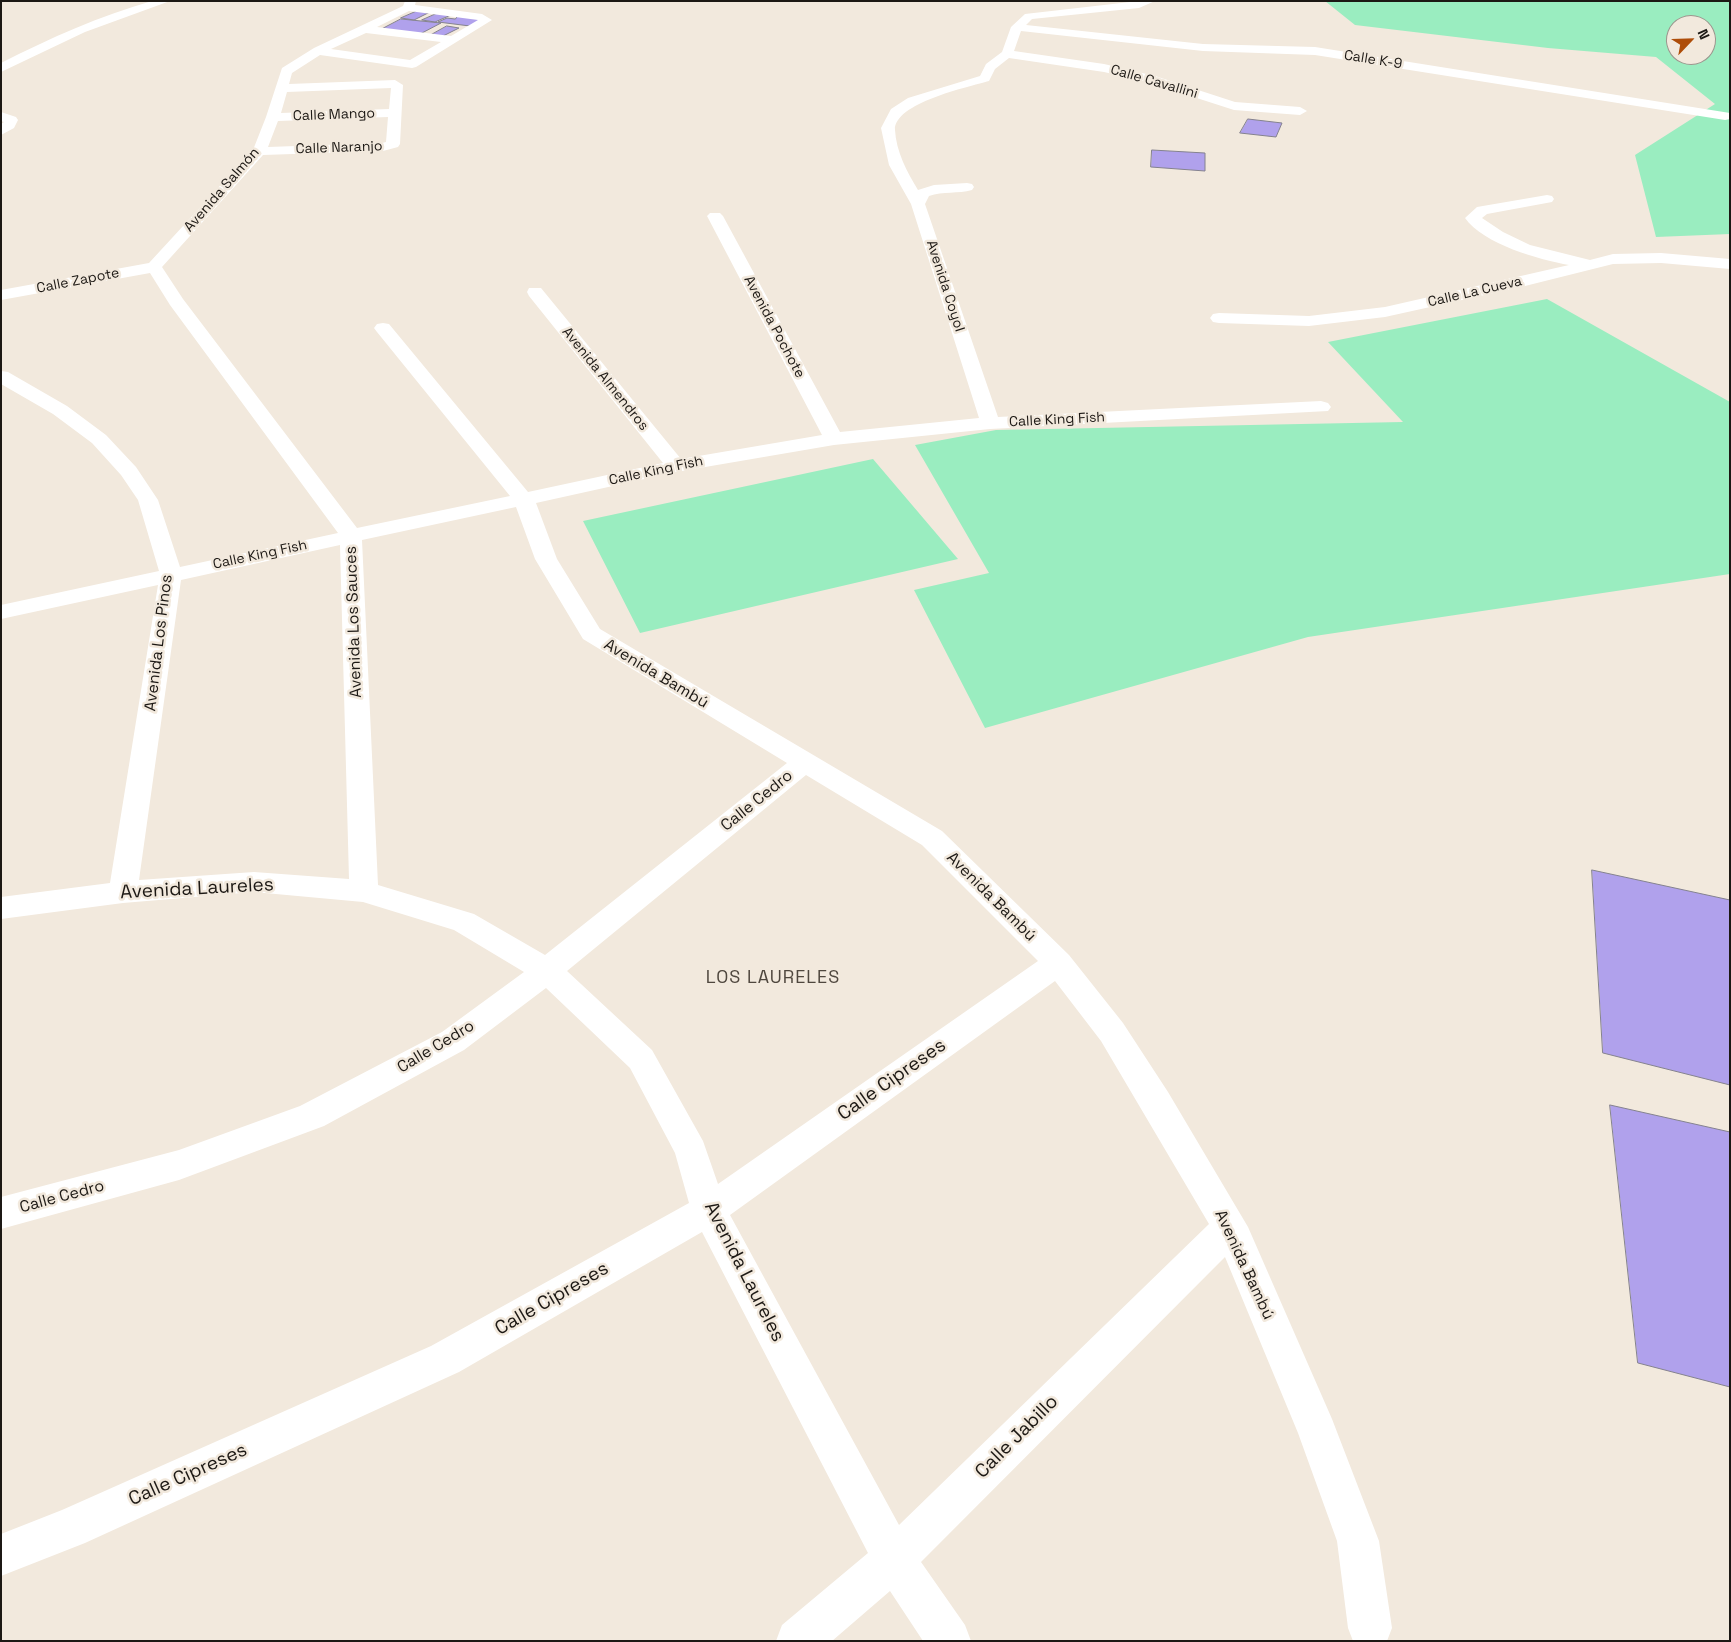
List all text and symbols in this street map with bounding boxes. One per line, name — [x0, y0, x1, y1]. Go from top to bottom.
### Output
north arrow — [1666, 15, 1716, 65]
text: N — [1694, 26, 1714, 42]
street label: Calle K-9 — [1343, 47, 1403, 73]
street label: Calle Cavallini — [1108, 62, 1200, 102]
street label: Calle Mango — [293, 105, 375, 125]
street label: Calle Naranjo — [295, 138, 383, 158]
street label: Avenida Salmón — [181, 144, 263, 236]
street label: Avenida Coyol — [922, 238, 968, 334]
street label: Calle Zapote — [35, 265, 121, 297]
street label: Avenida Pochote — [740, 273, 808, 381]
street label: Calle La Cueva — [1426, 273, 1524, 311]
street label: Avenida Almendros — [558, 324, 652, 434]
street label: Calle King Fish — [1009, 409, 1105, 431]
street label: Calle King Fish — [607, 453, 705, 489]
street label: Calle King Fish — [211, 537, 309, 573]
street label: Avenida Los Sauces — [342, 546, 366, 698]
street label: Avenida Los Pinos — [141, 574, 177, 712]
street label: Avenida Bambú — [600, 635, 712, 713]
street label: Calle Cedro — [717, 766, 797, 836]
street label: Avenida Bambú — [942, 848, 1040, 946]
street label: Avenida Laureles — [120, 874, 274, 904]
district label: LOS LAURELES — [704, 967, 842, 989]
street label: Calle Cedro — [394, 1016, 478, 1078]
street label: Calle Cipreses — [833, 1034, 951, 1126]
street label: Calle Cedro — [18, 1177, 106, 1217]
street label: Avenida Laureles — [699, 1198, 789, 1346]
street label: Avenida Bambú — [1210, 1207, 1278, 1323]
street label: Calle Cipreses — [491, 1257, 613, 1341]
street label: Calle Jabillo — [971, 1391, 1063, 1483]
street label: Calle Cipreses — [125, 1439, 251, 1511]

